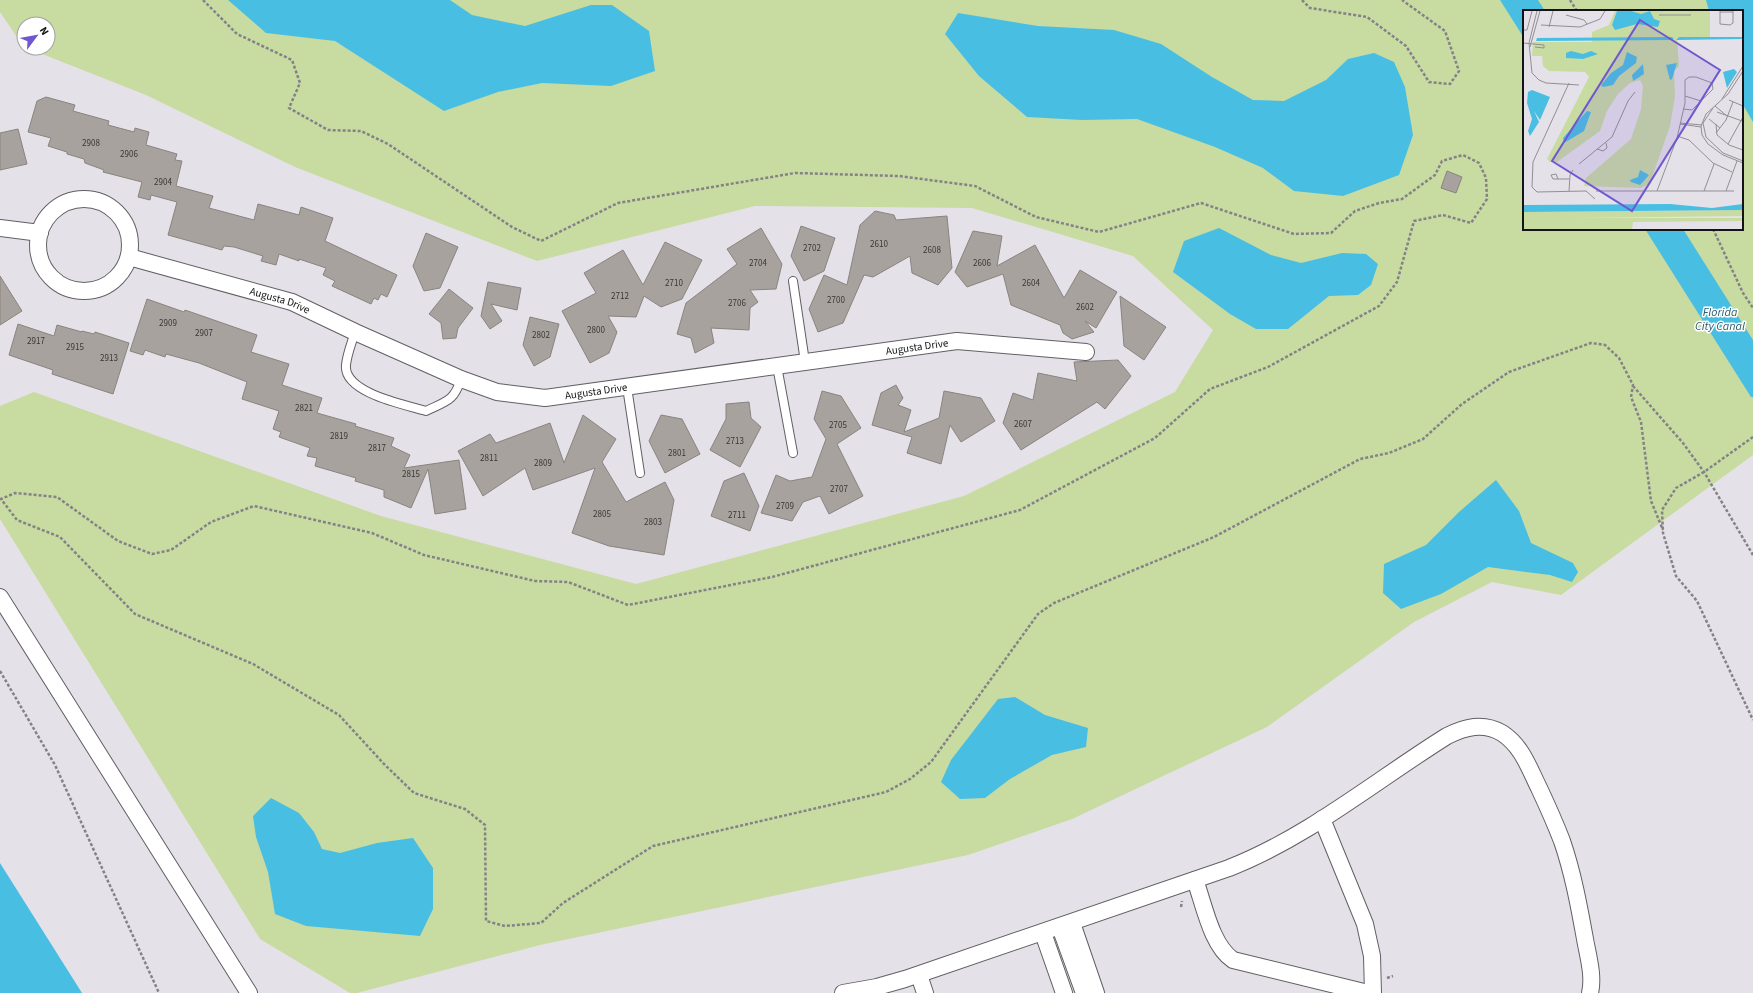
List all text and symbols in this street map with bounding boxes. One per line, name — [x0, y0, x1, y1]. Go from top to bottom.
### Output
inset map — [1523, 10, 1743, 230]
north arrow — [16, 16, 56, 56]
text: N — [36, 24, 52, 38]
house number: 2908 — [82, 137, 100, 150]
house number: 2906 — [120, 148, 138, 161]
house number: 2904 — [154, 176, 172, 189]
house number: 2610 — [870, 238, 888, 251]
house number: 2702 — [803, 242, 821, 255]
house number: 2608 — [923, 244, 941, 257]
house number: 2704 — [749, 257, 767, 270]
house number: 2606 — [973, 257, 991, 270]
house number: 2710 — [665, 277, 683, 290]
house number: 2604 — [1022, 277, 1040, 290]
street label: Augusta Drive — [248, 283, 313, 317]
house number: 2712 — [611, 290, 629, 303]
house number: 2700 — [827, 294, 845, 307]
house number: 2706 — [728, 297, 746, 310]
house number: 2602 — [1076, 301, 1094, 314]
water label: Florida City Canal — [1695, 304, 1745, 335]
house number: 2909 — [159, 317, 177, 330]
house number: 2800 — [587, 324, 605, 337]
house number: 2907 — [195, 327, 213, 340]
house number: 2802 — [532, 329, 550, 342]
house number: 2917 — [27, 335, 45, 348]
street label: Augusta Drive — [885, 335, 950, 358]
house number: 2915 — [66, 341, 84, 354]
house number: 2913 — [100, 352, 118, 365]
street label: Augusta Drive — [564, 379, 629, 403]
house number: 2821 — [295, 402, 313, 415]
house number: 2607 — [1014, 418, 1032, 431]
house number: 2705 — [829, 419, 847, 432]
house number: 2819 — [330, 430, 348, 443]
house number: 2713 — [726, 435, 744, 448]
house number: 2817 — [368, 442, 386, 455]
house number: 2801 — [668, 447, 686, 460]
house number: 2811 — [480, 452, 498, 465]
house number: 2809 — [534, 457, 552, 470]
house number: 2815 — [402, 468, 420, 481]
house number: 2707 — [830, 483, 848, 496]
house number: 2709 — [776, 500, 794, 513]
house number: 2805 — [593, 508, 611, 521]
house number: 2711 — [728, 509, 746, 522]
house number: 2803 — [644, 516, 662, 529]

